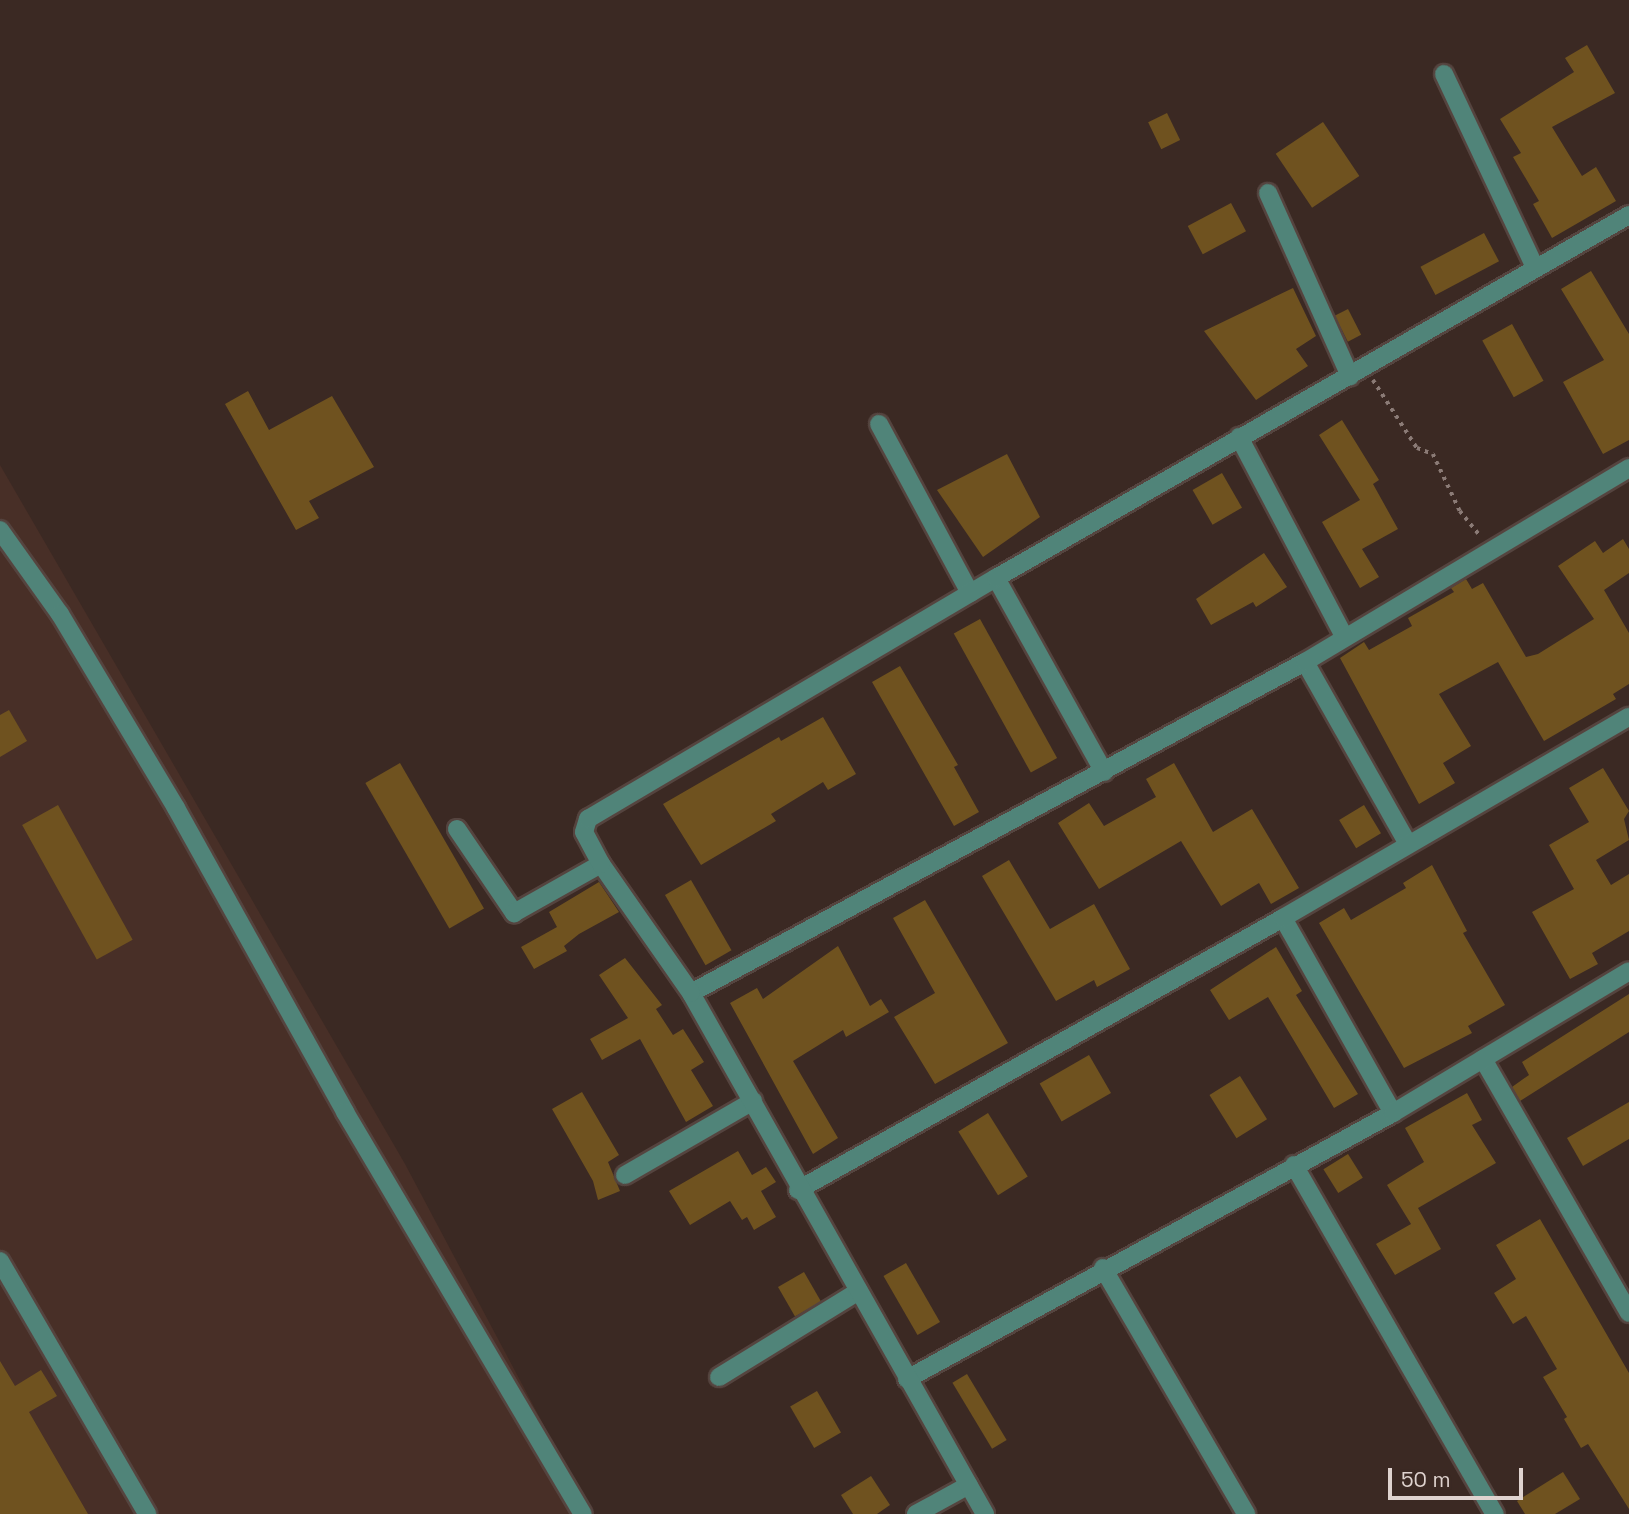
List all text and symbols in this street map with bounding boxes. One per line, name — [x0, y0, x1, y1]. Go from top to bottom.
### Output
scale bar — [1391, 1454, 1526, 1498]
text: 50 m — [1401, 1466, 1451, 1493]

